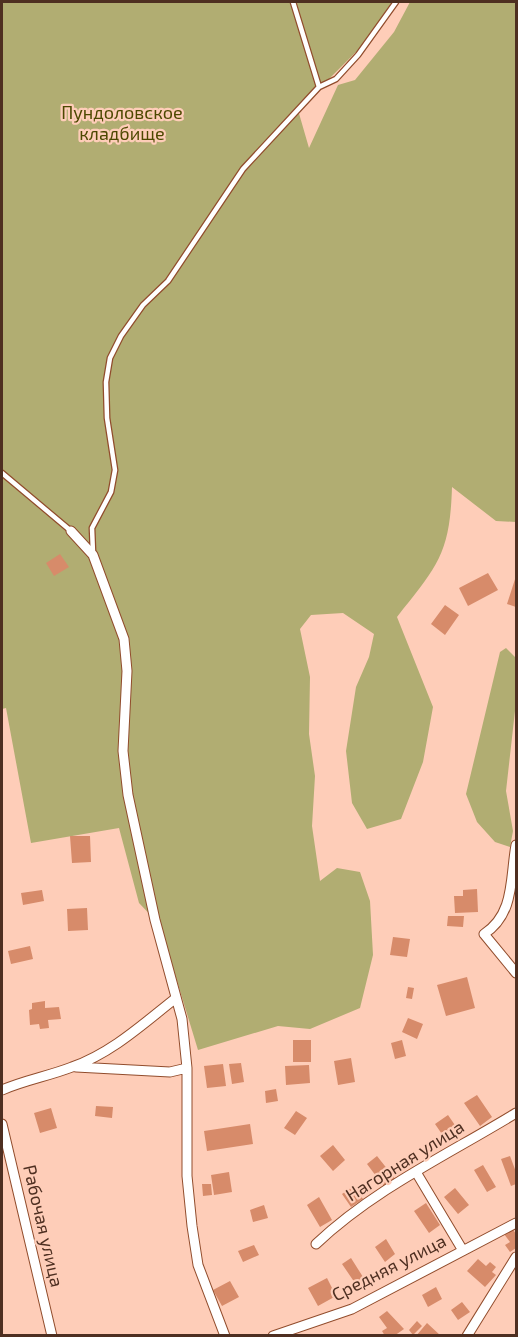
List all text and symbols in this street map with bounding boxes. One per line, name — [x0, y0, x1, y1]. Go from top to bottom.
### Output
park label: Пундоловское кладбище — [61, 101, 183, 144]
street label: Нагорная улица — [341, 1115, 468, 1205]
street label: Рабочая улица — [19, 1163, 69, 1289]
street label: Средняя улица — [328, 1229, 449, 1305]

